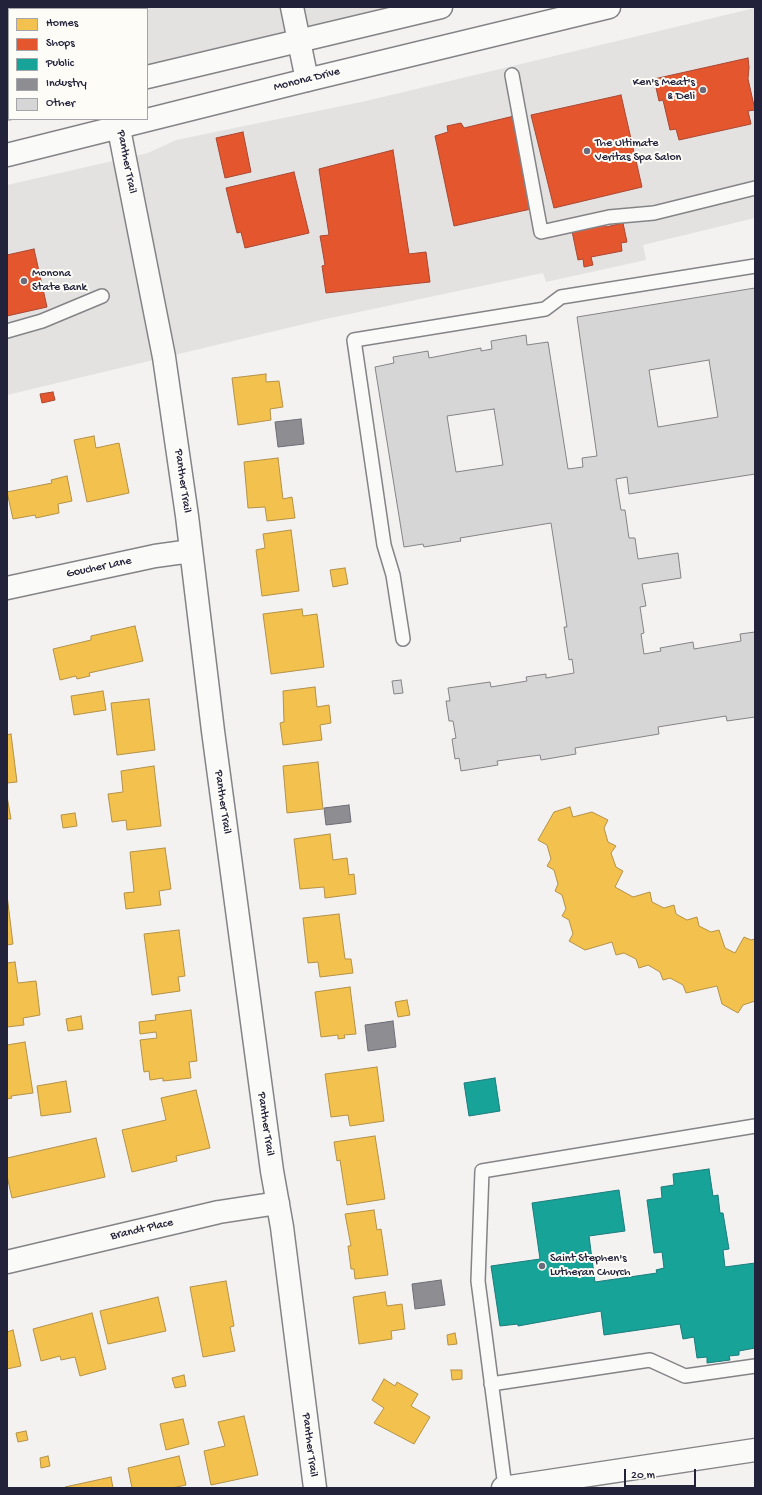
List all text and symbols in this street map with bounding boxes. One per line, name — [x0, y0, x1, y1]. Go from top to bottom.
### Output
legend — [8, 8, 148, 120]
text: Homes — [46, 17, 78, 31]
text: Shops — [46, 37, 75, 51]
text: Public — [46, 57, 74, 71]
street label: Monona Drive — [272, 65, 342, 95]
place label: Ken's Meat's & Deli — [633, 76, 695, 104]
text: Industry — [46, 77, 87, 91]
marker: Ken's Meat's & Deli — [698, 85, 708, 95]
text: Other — [46, 97, 75, 111]
street label: Panther Trail — [113, 129, 139, 195]
place label: The Ultimate Veritas Spa Salon — [595, 137, 681, 165]
marker: The Ultimate Veritas Spa Salon — [582, 146, 592, 156]
place label: Monona State Bank — [32, 267, 87, 295]
marker: Monona State Bank — [19, 276, 29, 286]
street label: Panther Trail — [170, 448, 194, 514]
street label: Goucher Lane — [65, 554, 133, 582]
street label: Panther Trail — [210, 769, 234, 835]
street label: Panther Trail — [253, 1091, 277, 1157]
street label: Brandt Place — [109, 1216, 175, 1244]
place label: Saint Stephen's Lutheran Church — [550, 1252, 630, 1280]
marker: Saint Stephen's Lutheran Church — [537, 1261, 547, 1271]
street label: Panther Trail — [298, 1412, 320, 1478]
scale bar — [626, 1461, 698, 1487]
text: 20 m — [631, 1469, 655, 1483]

